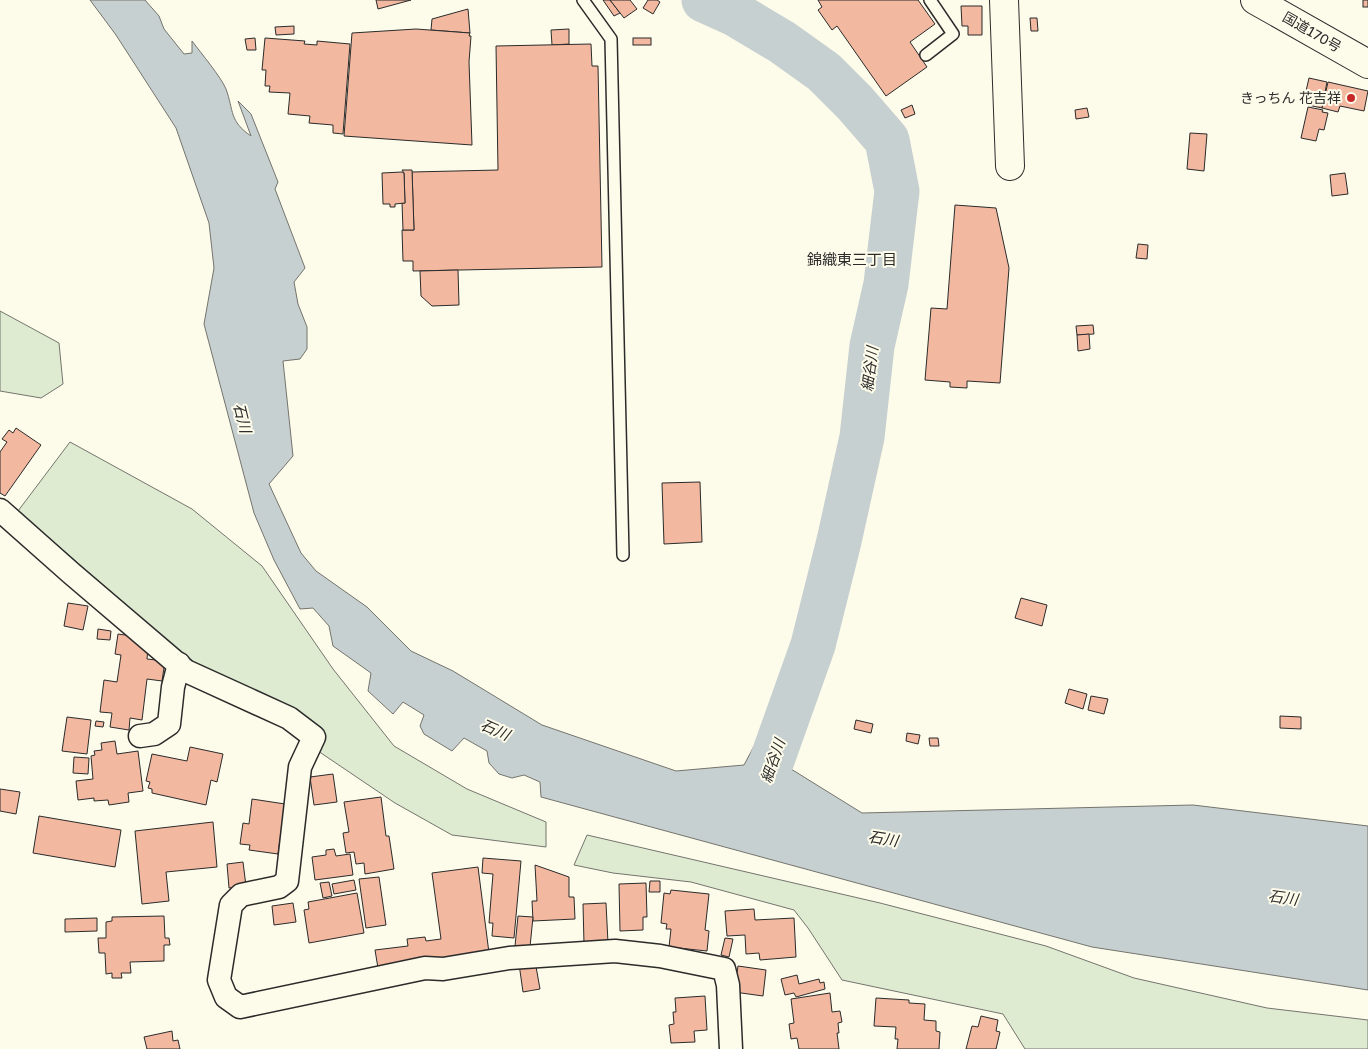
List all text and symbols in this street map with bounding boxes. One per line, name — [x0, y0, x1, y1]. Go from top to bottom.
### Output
street label: 国道170号 — [1280, 8, 1345, 55]
place label: きっちん 花吉祥 — [1240, 89, 1341, 106]
marker: きっちん 花吉祥 — [1345, 92, 1357, 104]
district label: 錦織東三丁目 — [807, 250, 897, 268]
water label: 細谷川 — [857, 343, 881, 392]
water label: 石川 — [231, 401, 256, 436]
water label: 石川 — [478, 715, 515, 744]
water label: 細谷川 — [756, 735, 789, 785]
water label: 石川 — [867, 827, 901, 850]
water label: 石川 — [1267, 886, 1301, 908]

